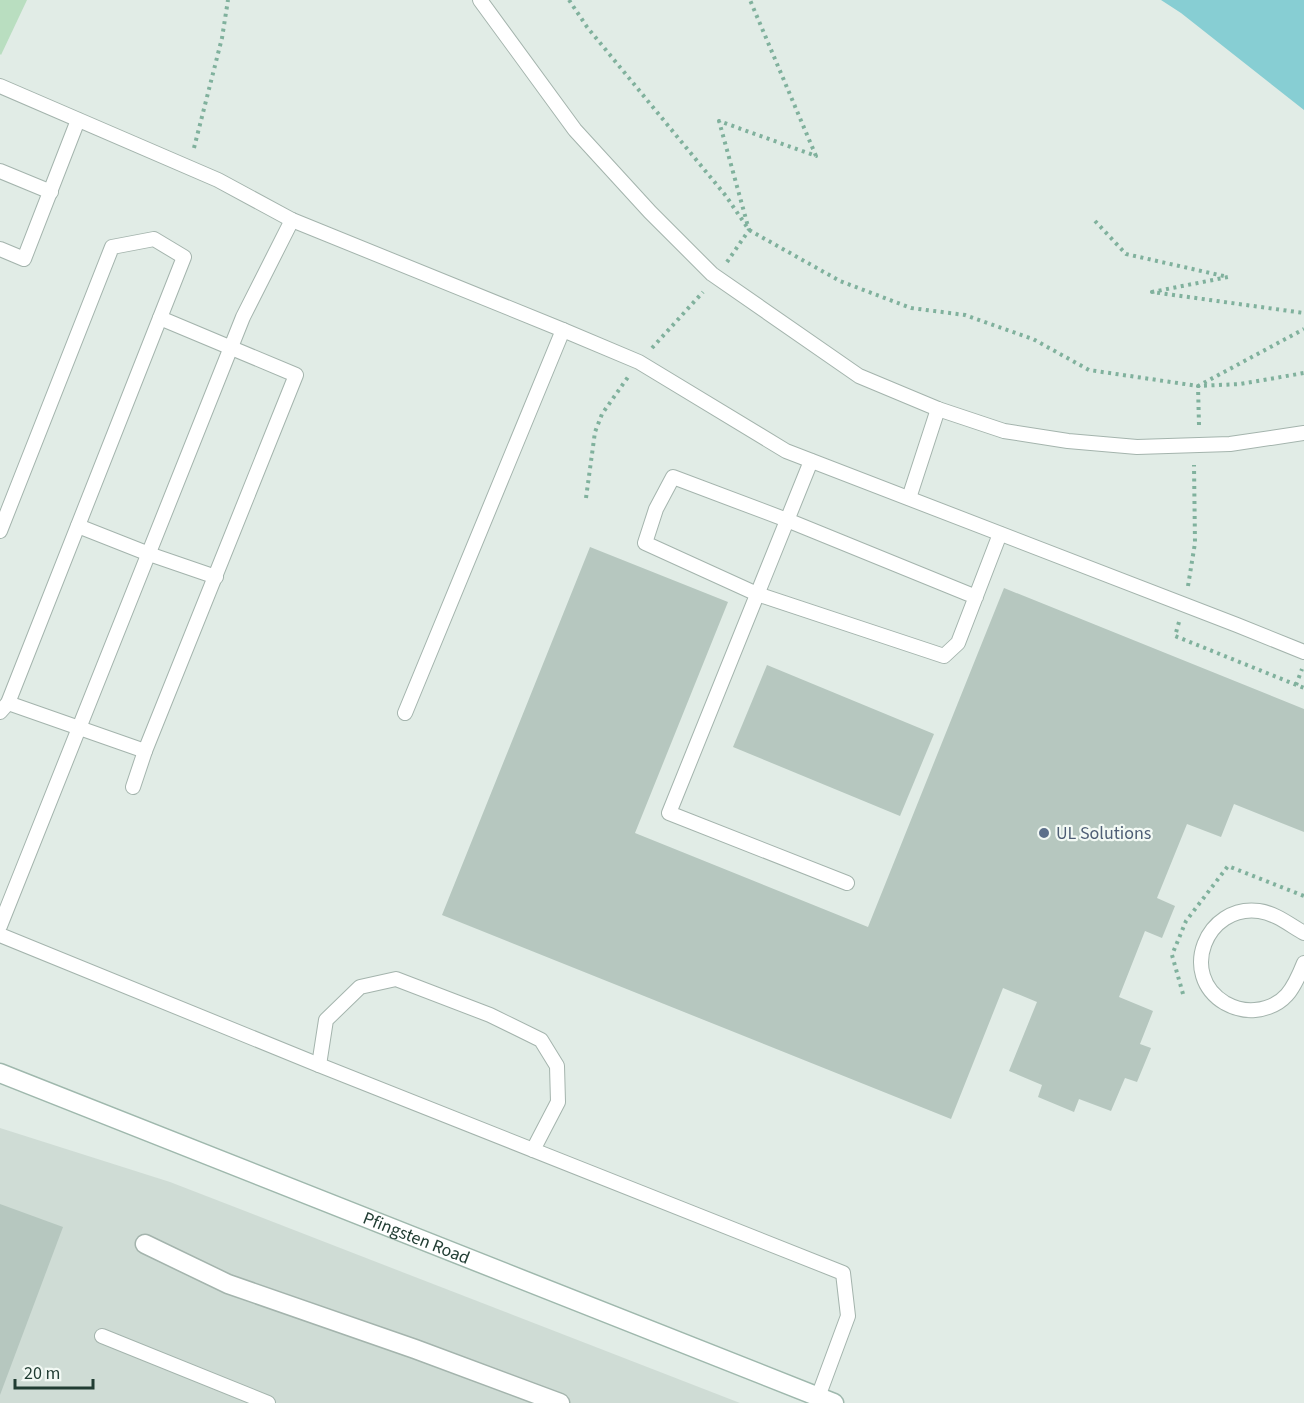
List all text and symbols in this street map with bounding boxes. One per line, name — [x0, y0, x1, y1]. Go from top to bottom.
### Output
place label: UL Solutions — [1056, 821, 1151, 846]
marker: UL Solutions — [1037, 826, 1051, 840]
street label: Pfingsten Road — [359, 1206, 473, 1271]
scale bar — [15, 1352, 93, 1390]
text: 20 m — [24, 1361, 60, 1386]

